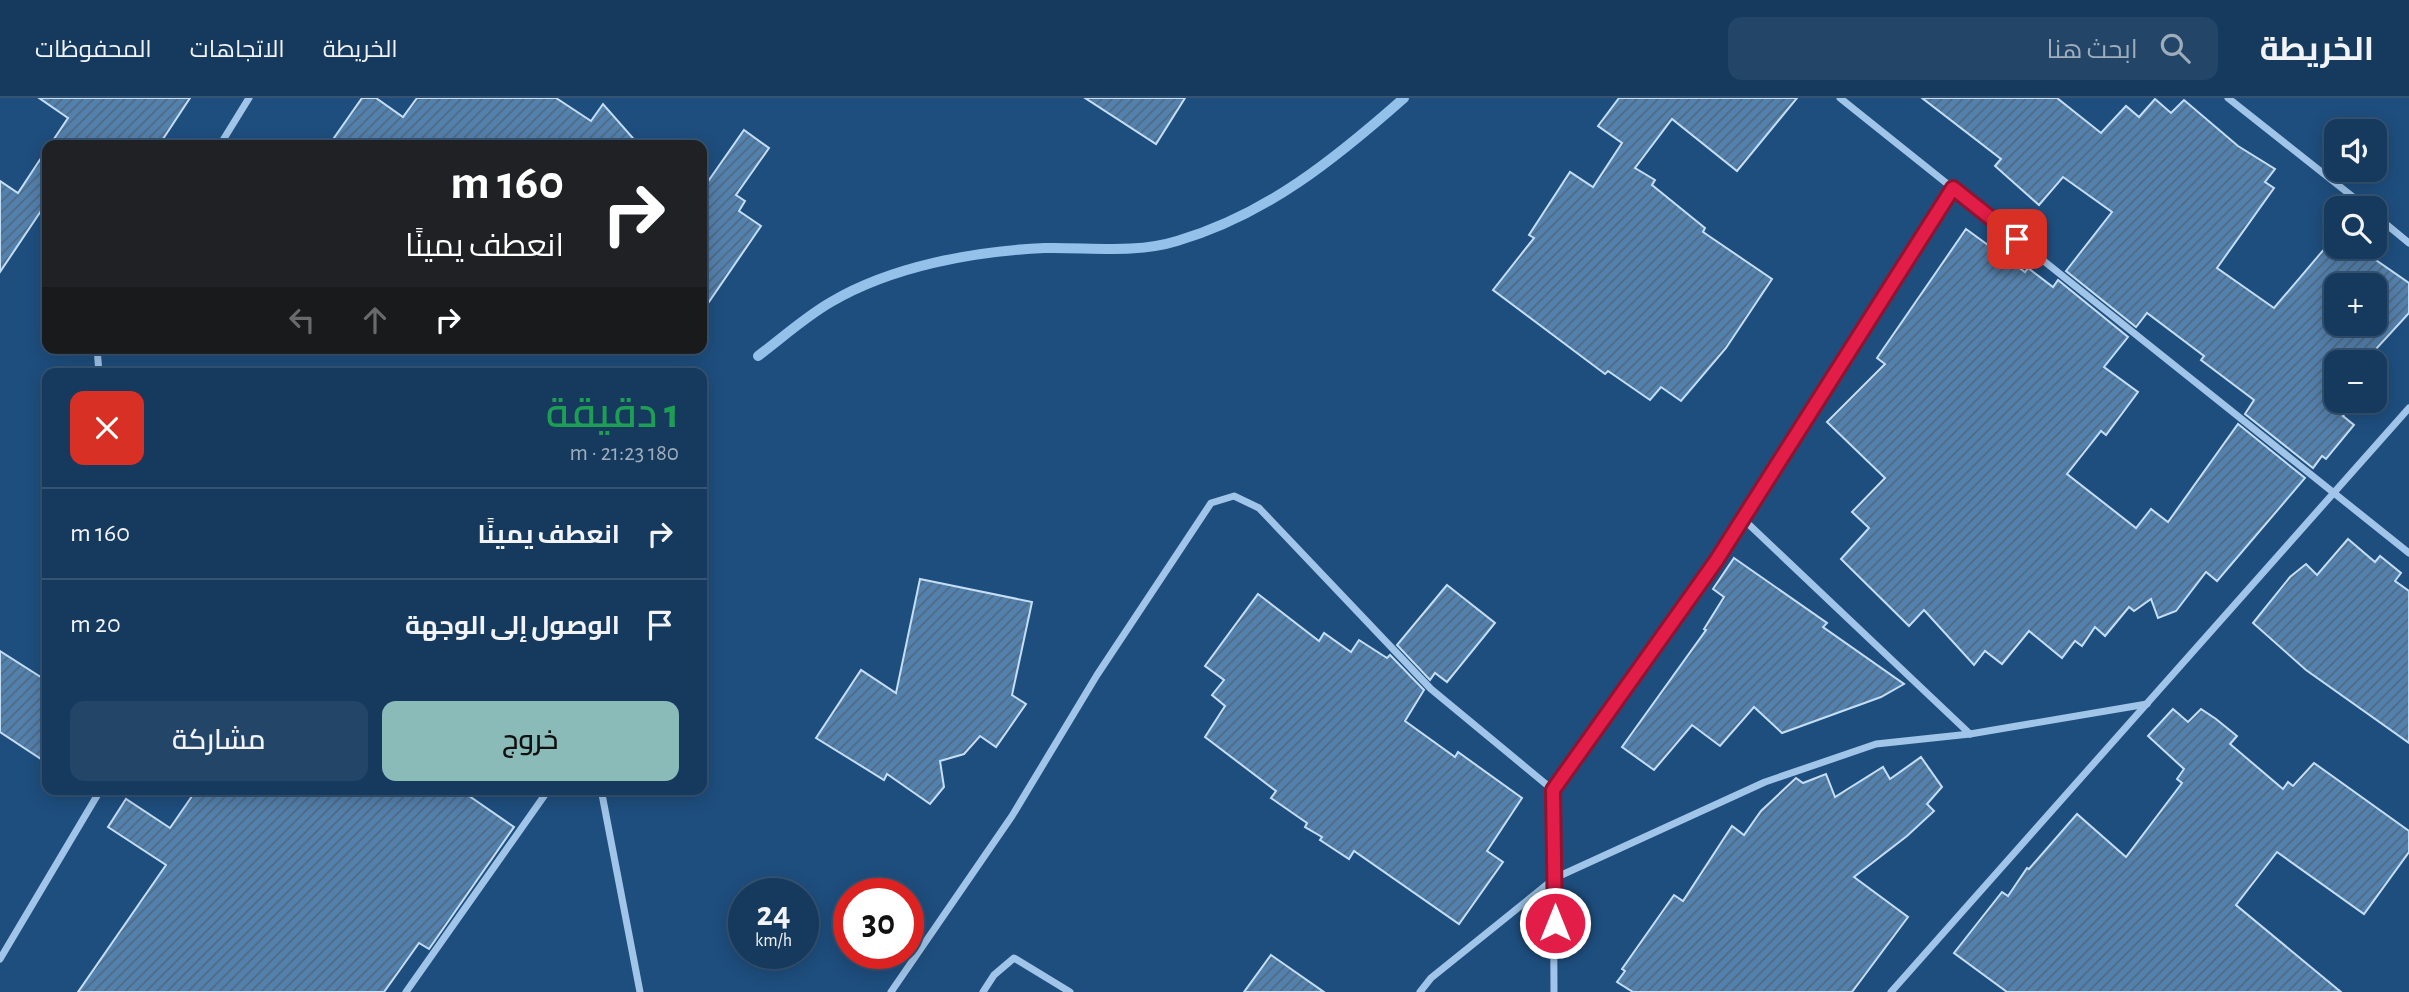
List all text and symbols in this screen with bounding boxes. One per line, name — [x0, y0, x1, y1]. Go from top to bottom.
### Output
search box — [1728, 17, 2218, 80]
icon: search — [2156, 29, 2194, 67]
text: الخريطة — [2260, 34, 2374, 67]
text: ابحث هنا — [2046, 37, 2138, 63]
text: المحفوظات — [35, 38, 152, 62]
text: الاتجاهات — [190, 38, 285, 62]
text: الخريطة — [323, 38, 398, 62]
map controls — [2324, 119, 2387, 413]
button: sound — [2324, 119, 2387, 182]
text: 160 m — [450, 159, 564, 208]
icon: right — [588, 168, 679, 259]
button: search — [2324, 196, 2387, 259]
pin — [1987, 209, 2047, 269]
icon: arrive — [1998, 220, 2036, 258]
text: انعطف يمينًا — [405, 230, 564, 262]
button: + — [2324, 273, 2387, 336]
icon: left — [283, 301, 321, 339]
icon: ahead — [356, 301, 394, 339]
icon: right — [429, 301, 467, 339]
button: − — [2324, 350, 2387, 413]
button: close — [70, 391, 144, 465]
text: 1 دقيقة — [546, 393, 679, 435]
text: 180 m · 21:23 — [569, 442, 679, 465]
icon: right — [641, 515, 679, 553]
text: 160 m — [70, 520, 130, 546]
text: انعطف يمينًا — [477, 522, 620, 548]
icon: arrive — [641, 606, 679, 644]
text: 20 m — [70, 611, 121, 637]
text: الوصول إلى الوجهة — [405, 613, 620, 639]
button: مشاركة — [70, 701, 368, 781]
button: خروج — [382, 701, 679, 781]
speed limit sign: 30 — [833, 878, 924, 969]
position arrow — [1518, 886, 1592, 960]
text: 24 — [756, 897, 791, 932]
text: km/h — [755, 932, 792, 950]

